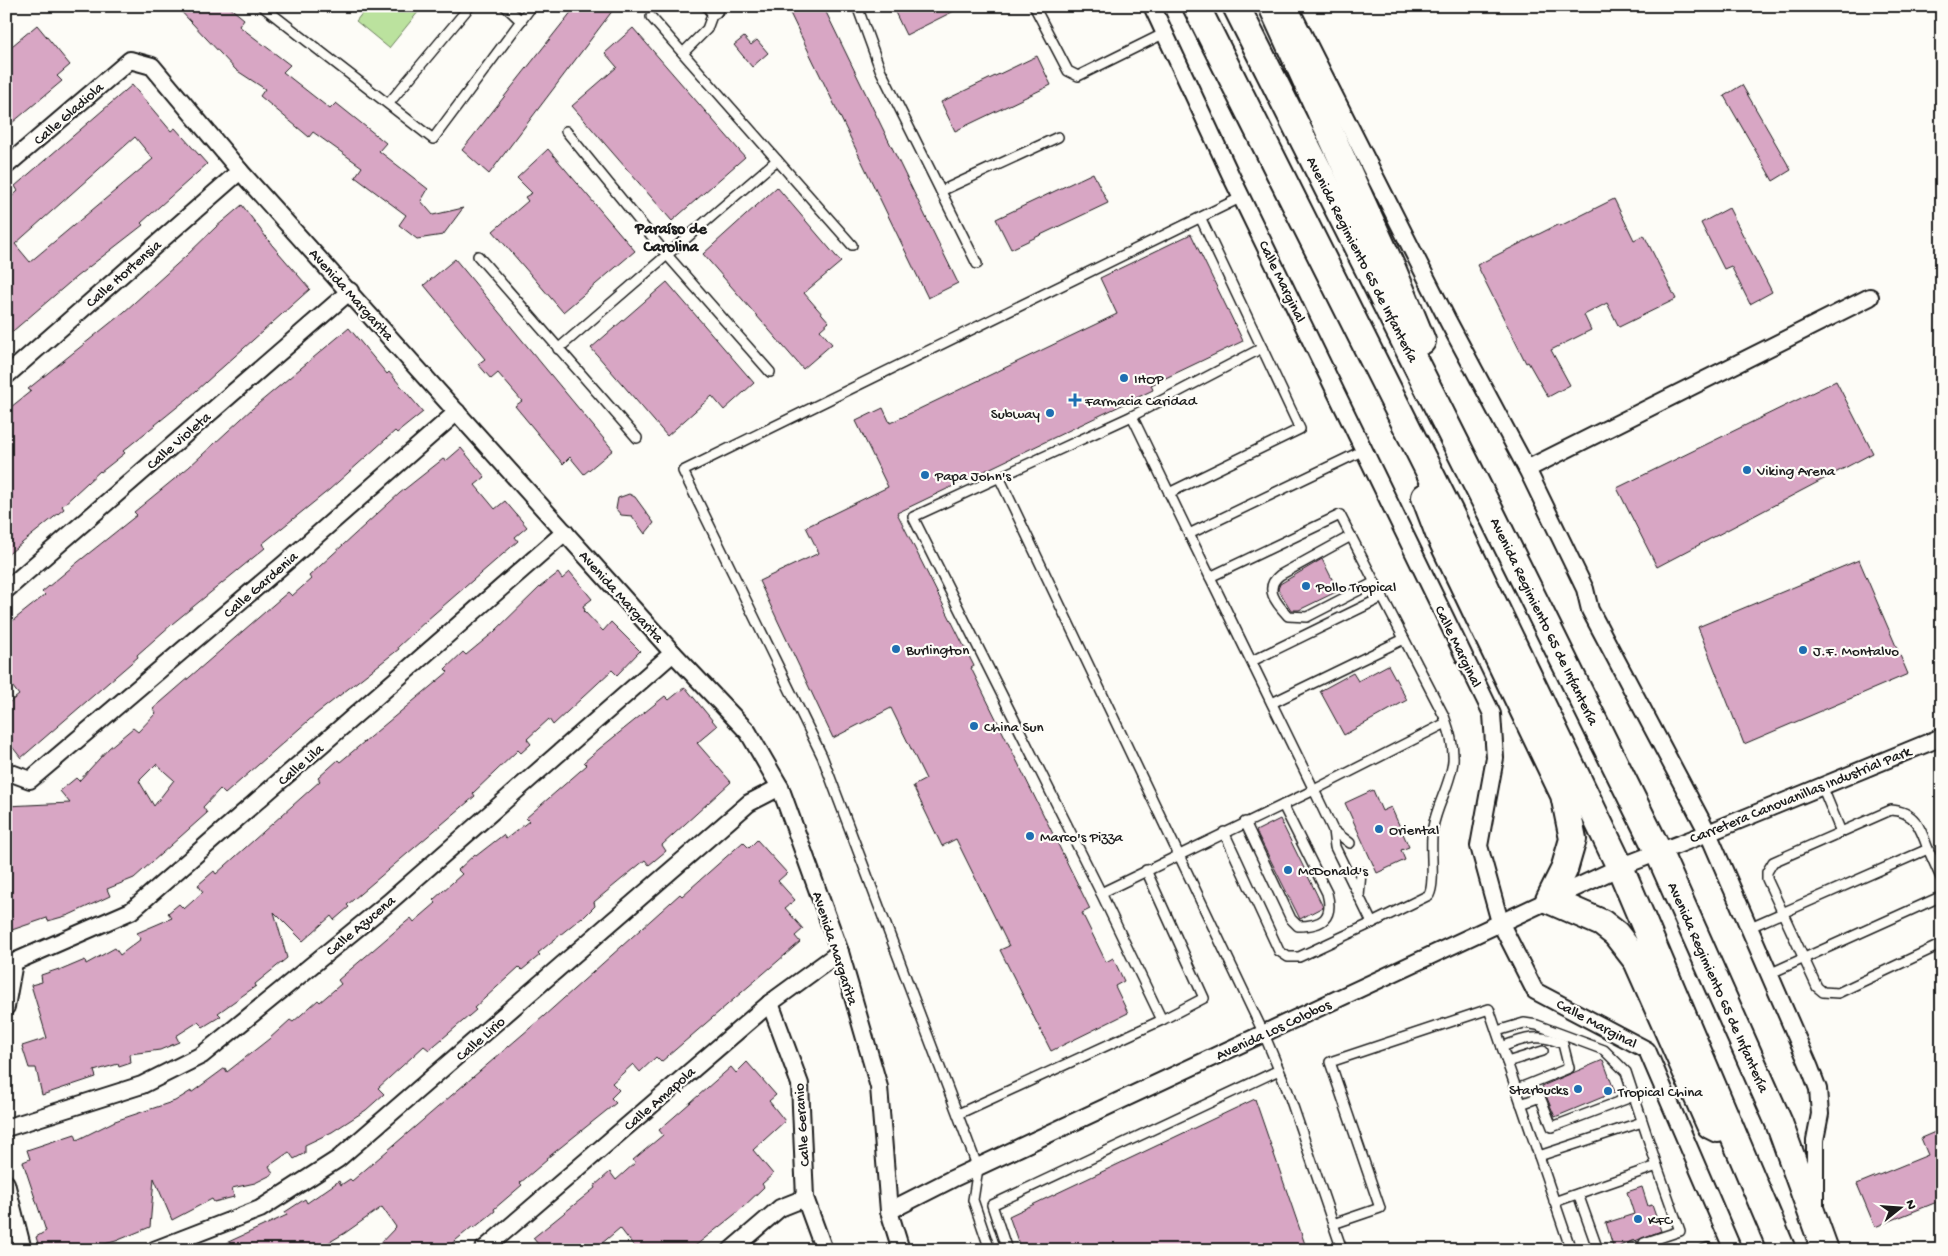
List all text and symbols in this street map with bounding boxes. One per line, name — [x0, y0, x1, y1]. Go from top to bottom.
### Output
street label: Calle Gladiola — [31, 79, 109, 150]
street label: Avenida Regimiento 65 de Infantería — [1301, 154, 1421, 366]
district label: Paraíso de Carolina — [634, 221, 707, 258]
street label: Calle Hortensia — [83, 236, 166, 312]
street label: Calle Marginal — [1254, 238, 1309, 326]
street label: Avenida Margarita — [304, 245, 397, 346]
place label: IHOP — [1134, 371, 1164, 389]
marker: IHOP — [1118, 372, 1130, 384]
place label: Farmacia Caridad — [1084, 393, 1198, 411]
marker: Farmacia Caridad — [1069, 394, 1081, 406]
place label: Subway — [991, 406, 1041, 424]
marker: Subway — [1044, 407, 1056, 419]
street label: Calle Violeta — [144, 408, 216, 474]
place label: Viking Arena — [1756, 463, 1836, 481]
marker: Viking Arena — [1741, 464, 1753, 476]
place label: Papa John's — [934, 468, 1012, 486]
marker: Papa John's — [919, 469, 931, 481]
street label: Avenida Regimiento 65 de Infantería — [1485, 515, 1602, 729]
street label: Avenida Margarita — [574, 547, 667, 648]
street label: Calle Gardenia — [220, 548, 303, 623]
place label: Pollo Tropical — [1315, 579, 1396, 597]
marker: Pollo Tropical — [1300, 580, 1312, 592]
street label: Calle Marginal — [1430, 603, 1485, 691]
place label: Burlington — [905, 642, 969, 660]
marker: Burlington — [890, 643, 902, 655]
place label: J.F. Montalvo — [1813, 643, 1899, 661]
marker: J.F. Montalvo — [1797, 644, 1809, 656]
place label: China Sun — [984, 719, 1044, 737]
marker: China Sun — [968, 720, 980, 732]
street label: Calle Lila — [275, 740, 328, 790]
street label: Carretera Canovanillas Industrial Park — [1687, 743, 1915, 849]
place label: Oriental — [1389, 822, 1439, 840]
marker: Oriental — [1373, 823, 1385, 835]
place label: Marco's Pizza — [1040, 829, 1124, 847]
marker: Marco's Pizza — [1024, 830, 1036, 842]
place label: McDonald's — [1298, 863, 1368, 881]
marker: McDonald's — [1282, 864, 1294, 876]
street label: Avenida Regimiento 65 de Infantería — [1662, 880, 1772, 1096]
street label: Avenida Margarita — [807, 890, 861, 1008]
street label: Calle Azucena — [323, 892, 400, 961]
street label: Avenida Los Colobos — [1213, 996, 1335, 1065]
street label: Calle Marginal — [1553, 996, 1640, 1054]
street label: Calle Lirio — [453, 1013, 510, 1066]
street label: Calle Amapola — [621, 1063, 700, 1135]
street label: Calle Geranio — [791, 1082, 815, 1167]
place label: Starbucks — [1509, 1082, 1568, 1100]
marker: Starbucks — [1572, 1083, 1584, 1095]
place label: Tropical China — [1617, 1084, 1703, 1102]
marker: Tropical China — [1602, 1085, 1614, 1097]
north arrow — [1876, 1184, 1926, 1234]
text: N — [1901, 1198, 1920, 1212]
place label: KFC — [1648, 1212, 1673, 1230]
marker: KFC — [1632, 1213, 1644, 1225]

